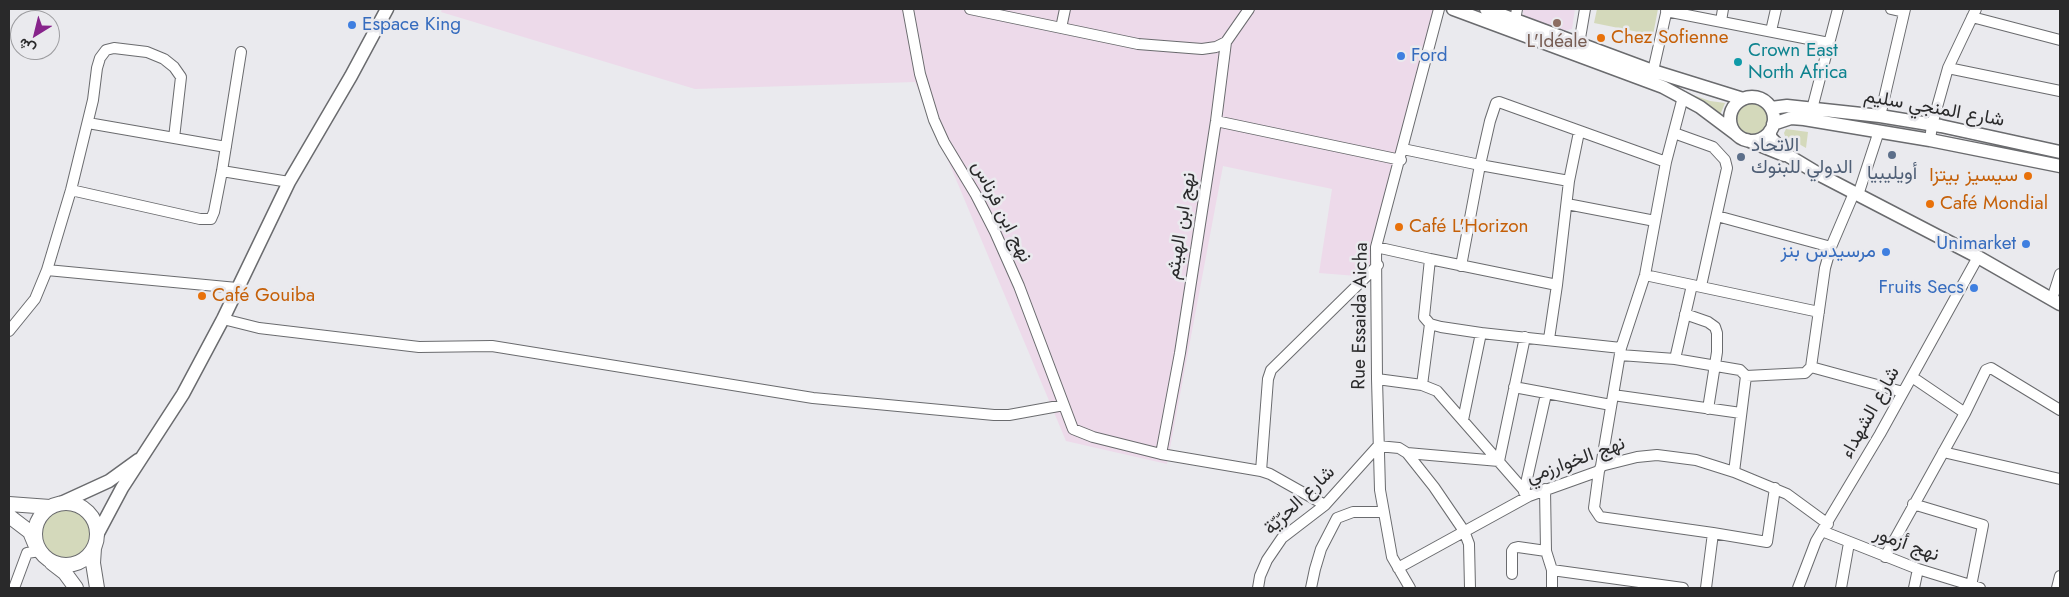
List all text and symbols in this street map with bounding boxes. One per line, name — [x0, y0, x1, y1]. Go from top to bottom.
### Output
north arrow — [10, 10, 60, 60]
place label: Espace King — [362, 14, 461, 36]
marker: L'Idéale — [1551, 17, 1563, 29]
marker: Espace King — [346, 19, 358, 31]
place label: Chez Sofienne — [1611, 27, 1729, 49]
place label: L'Idéale — [1527, 31, 1587, 53]
marker: Chez Sofienne — [1595, 32, 1607, 44]
text: ش — [14, 33, 39, 59]
place label: Crown East North Africa — [1748, 40, 1848, 84]
place label: Ford — [1411, 45, 1448, 67]
marker: Ford — [1395, 50, 1407, 62]
marker: Crown East North Africa — [1732, 56, 1744, 68]
street label: شارع المنجي سليم — [1862, 85, 2006, 133]
place label: الاتحاد الدولي للبنوك — [1751, 135, 1853, 179]
marker: أويليبيا — [1886, 149, 1898, 161]
marker: الاتحاد الدولي للبنوك — [1735, 151, 1747, 163]
street label: نهج ابن فرناس — [966, 158, 1036, 266]
place label: أويليبيا — [1867, 163, 1917, 185]
place label: سيسيز بيتزا — [1929, 165, 2018, 187]
marker: سيسيز بيتزا — [2022, 170, 2034, 182]
street label: نهج ابن الهيثم — [1162, 171, 1202, 281]
place label: Café Mondial — [1940, 193, 2048, 215]
marker: Café Mondial — [1924, 198, 1936, 210]
place label: Café L'Horizon — [1409, 216, 1529, 238]
marker: Café L'Horizon — [1393, 221, 1405, 233]
place label: Unimarket — [1936, 233, 2016, 255]
marker: Unimarket — [2020, 238, 2032, 250]
place label: مرسيدس بنز — [1781, 241, 1876, 263]
street label: Rue Essaida Aicha — [1348, 242, 1374, 390]
marker: مرسيدس بنز — [1880, 246, 1892, 258]
place label: Fruits Secs — [1879, 277, 1964, 299]
marker: Fruits Secs — [1968, 282, 1980, 294]
place label: Café Gouiba — [212, 285, 315, 307]
marker: Café Gouiba — [196, 290, 208, 302]
street label: شارع الشهداء — [1836, 363, 1906, 463]
street label: نهج الخوارزمي — [1524, 433, 1628, 489]
street label: شارع الحرّيّة — [1260, 462, 1340, 540]
street label: نهج أزمور — [1870, 523, 1942, 567]

